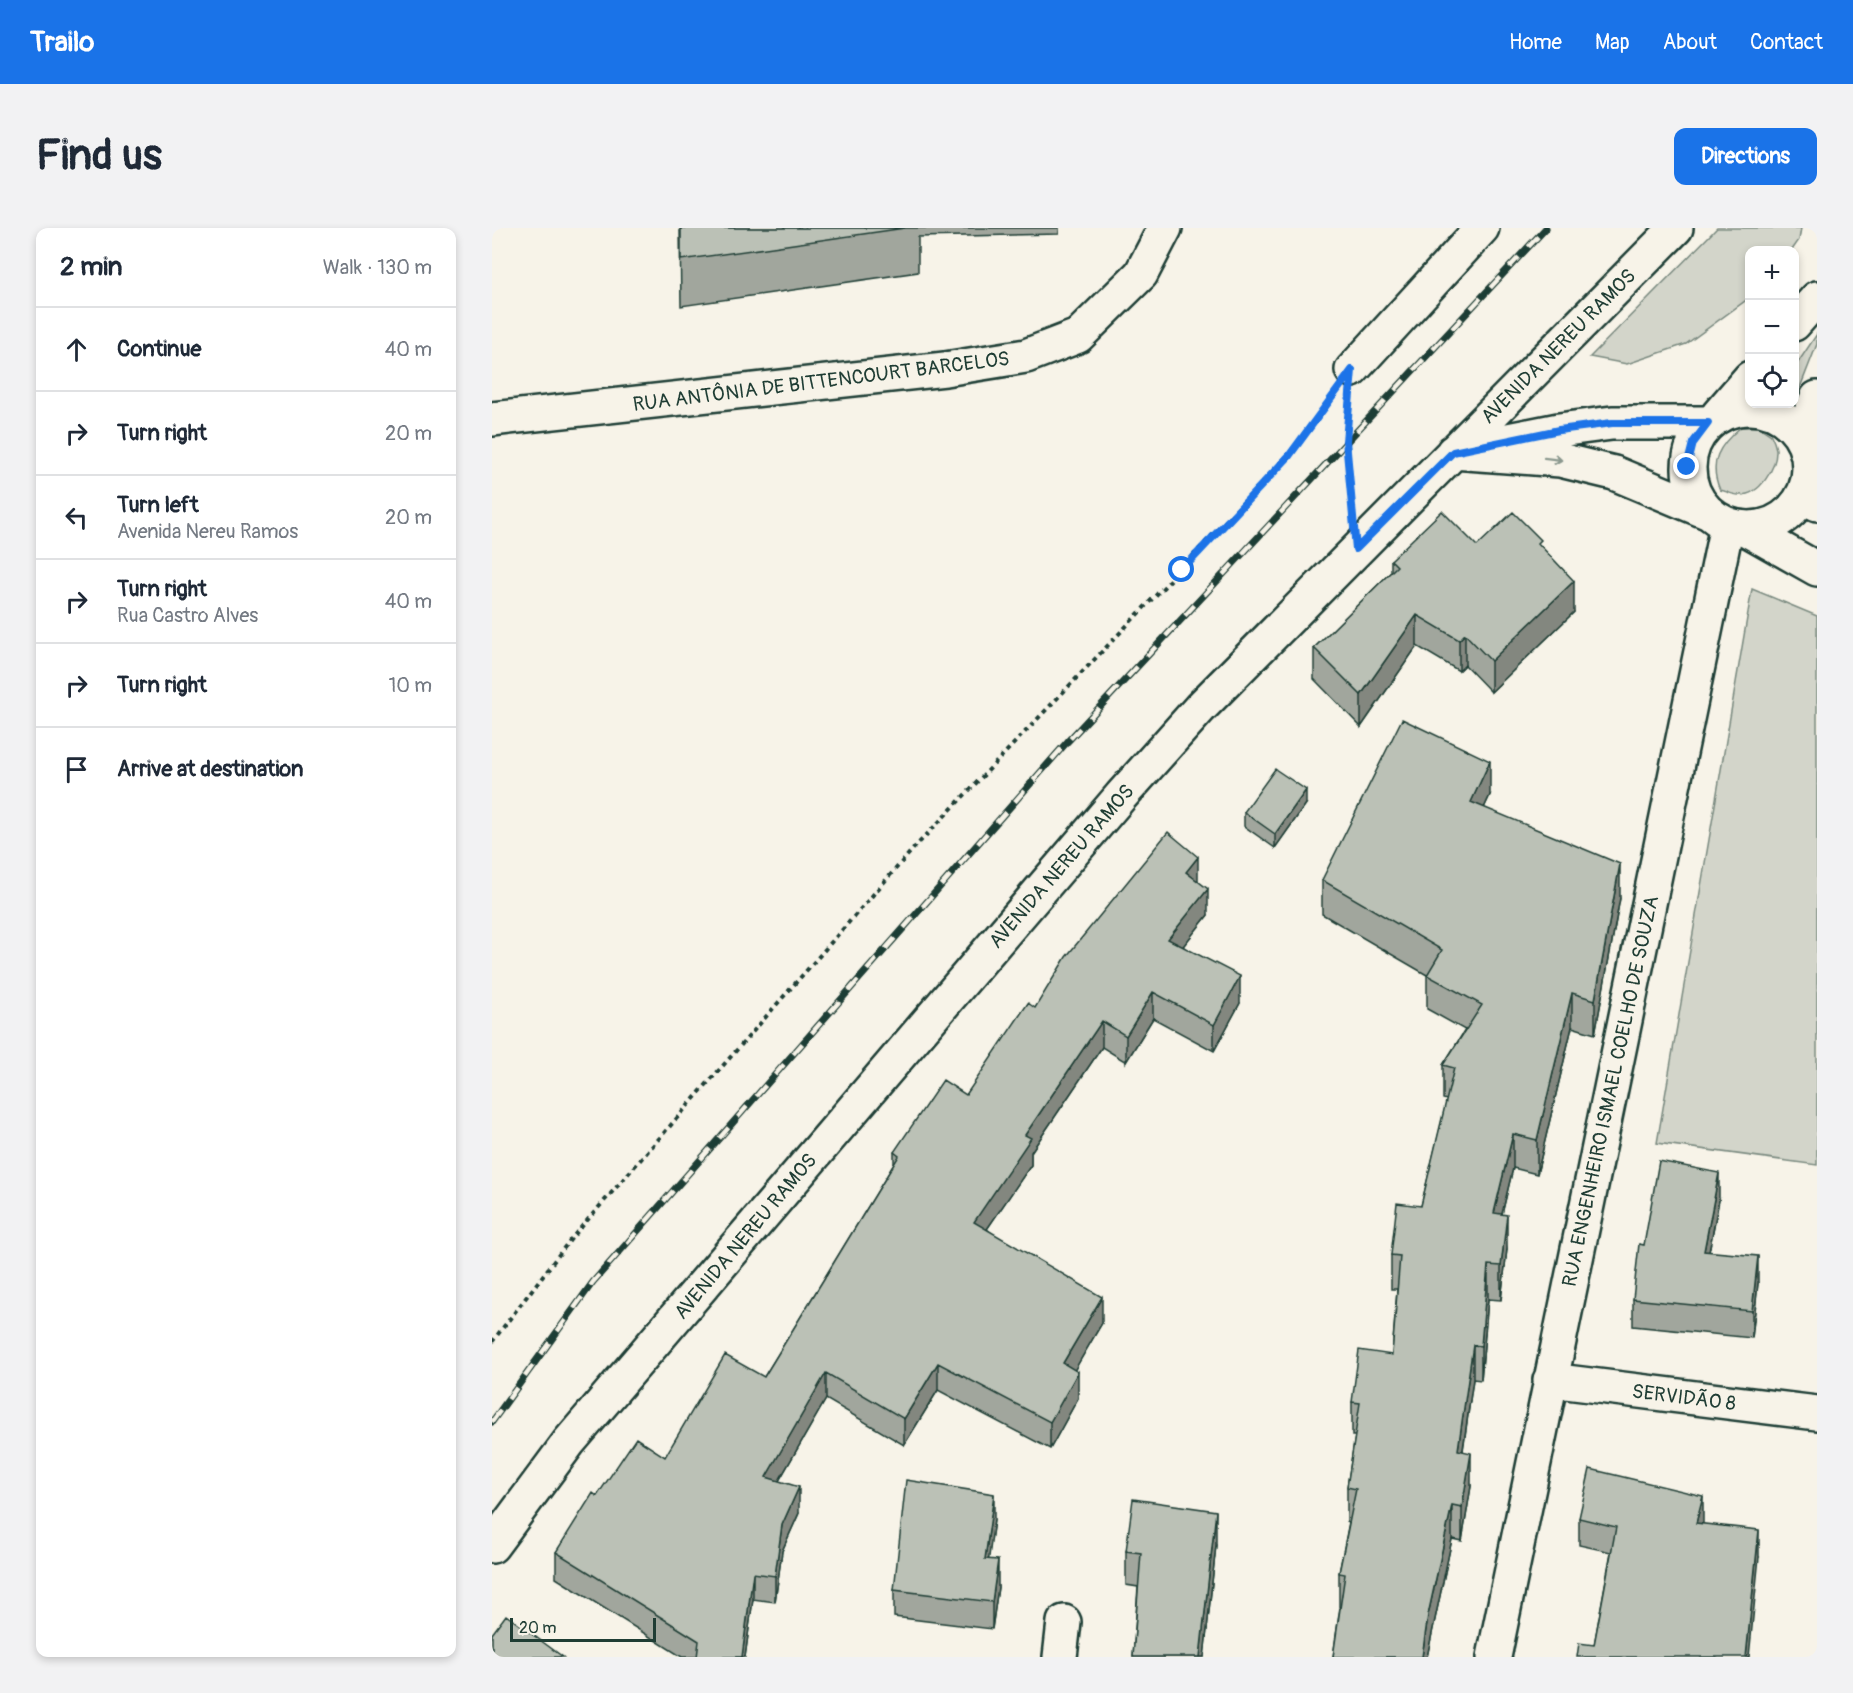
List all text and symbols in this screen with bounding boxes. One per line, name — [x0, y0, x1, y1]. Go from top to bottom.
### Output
text: Trailo — [30, 25, 94, 60]
text: Home — [1509, 29, 1562, 56]
text: Map — [1595, 29, 1630, 56]
text: About — [1663, 29, 1717, 56]
text: Contact — [1750, 29, 1823, 56]
button: Directions — [1674, 128, 1817, 185]
text: Find us — [36, 130, 162, 182]
map controls — [1745, 246, 1799, 408]
button: + — [1745, 246, 1799, 300]
text: 2 min — [60, 251, 122, 283]
text: Walk · 130 m — [323, 255, 432, 280]
street label: AVENIDA NEREU RAMOS — [1476, 264, 1641, 429]
button: − — [1745, 300, 1799, 354]
icon: ahead — [60, 333, 93, 366]
text: Continue — [117, 335, 201, 363]
text: 40 m — [385, 337, 432, 362]
street label: RUA ANTÔNIA DE BITTENCOURT BARCELOS — [631, 346, 1011, 417]
button: locate — [1745, 354, 1799, 408]
icon: right — [60, 417, 93, 450]
text: Turn right — [117, 419, 207, 447]
text: 20 m — [385, 421, 432, 446]
route end — [1673, 453, 1699, 479]
one-way arrow — [1543, 454, 1562, 465]
text: Turn left — [117, 491, 199, 519]
icon: left — [60, 501, 93, 534]
text: 20 m — [385, 505, 432, 530]
text: Avenida Nereu Ramos — [117, 519, 298, 544]
route start — [1168, 556, 1194, 582]
text: Turn right — [117, 575, 207, 603]
icon: right — [60, 585, 93, 618]
text: 40 m — [385, 589, 432, 614]
text: Rua Castro Alves — [117, 603, 258, 628]
icon: right — [60, 669, 93, 702]
text: Turn right — [117, 671, 207, 699]
text: 10 m — [388, 673, 432, 698]
icon: arrive — [60, 753, 93, 786]
text: Arrive at destination — [117, 755, 303, 783]
street label: AVENIDA NEREU RAMOS — [983, 779, 1139, 953]
street label: RUA ENGENHEIRO ISMAEL COELHO DE SOUZA — [1557, 893, 1664, 1289]
street label: AVENIDA NEREU RAMOS — [669, 1148, 822, 1324]
street label: SERVIDÃO 8 — [1631, 1379, 1737, 1416]
scale bar — [510, 1615, 656, 1642]
text: 20 m — [519, 1618, 557, 1638]

